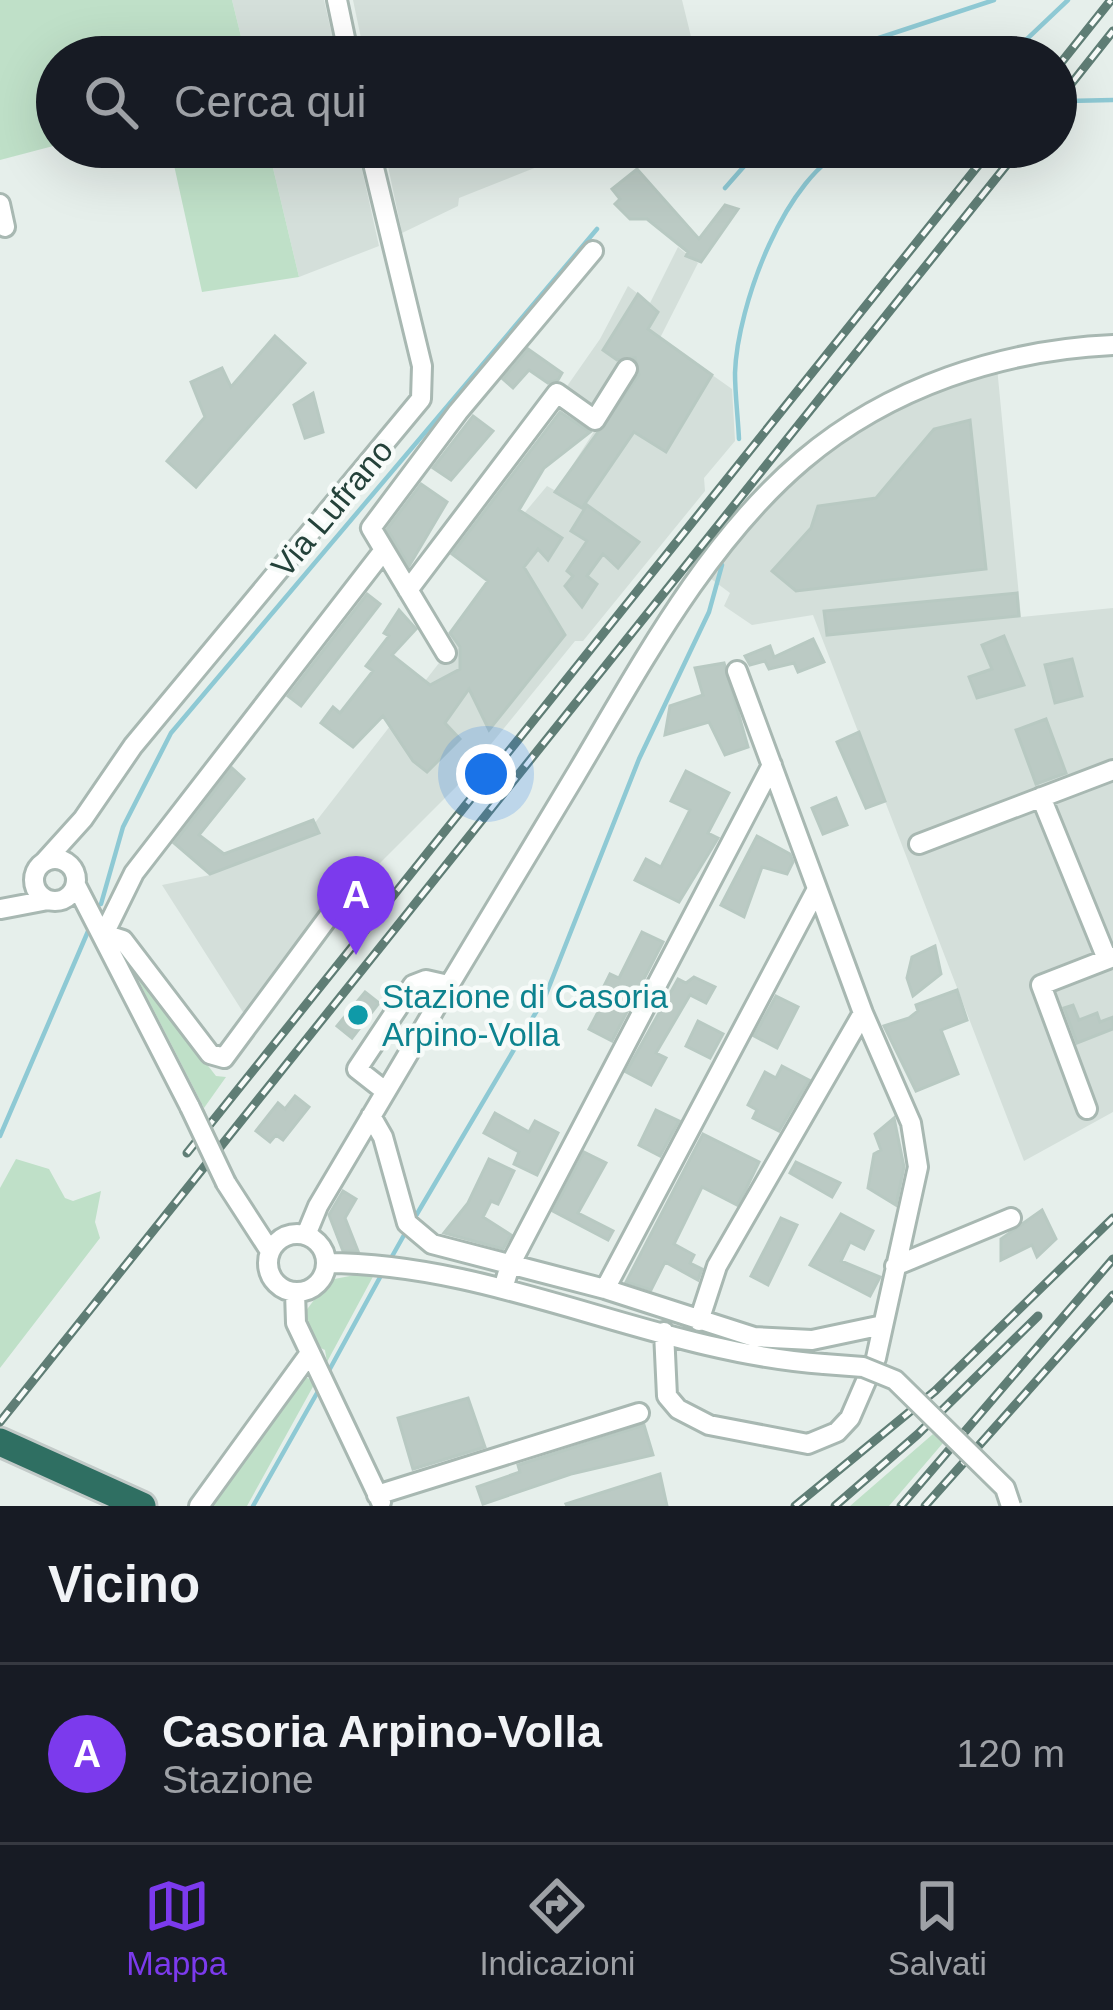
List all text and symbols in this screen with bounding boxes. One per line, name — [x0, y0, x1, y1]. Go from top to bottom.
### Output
search box — [36, 36, 1077, 168]
icon: search — [78, 69, 144, 135]
text: Cerca qui — [174, 76, 367, 127]
street label: Via Lufrano — [264, 432, 400, 584]
your location — [456, 744, 516, 804]
pin: A — [317, 856, 395, 955]
place label: Stazione di Casoria Arpino-Volla — [382, 978, 669, 1053]
marker: Stazione di Casoria Arpino-Volla — [345, 1002, 371, 1028]
text: Vicino — [48, 1556, 200, 1613]
text: Casoria Arpino-Volla — [162, 1706, 602, 1757]
text: A — [73, 1732, 101, 1775]
text: 120 m — [957, 1732, 1065, 1775]
text: Stazione — [162, 1758, 314, 1801]
tab: Mappa — [126, 1873, 227, 1983]
tab: Indicazioni — [479, 1873, 635, 1983]
tab: Salvati — [888, 1873, 987, 1983]

